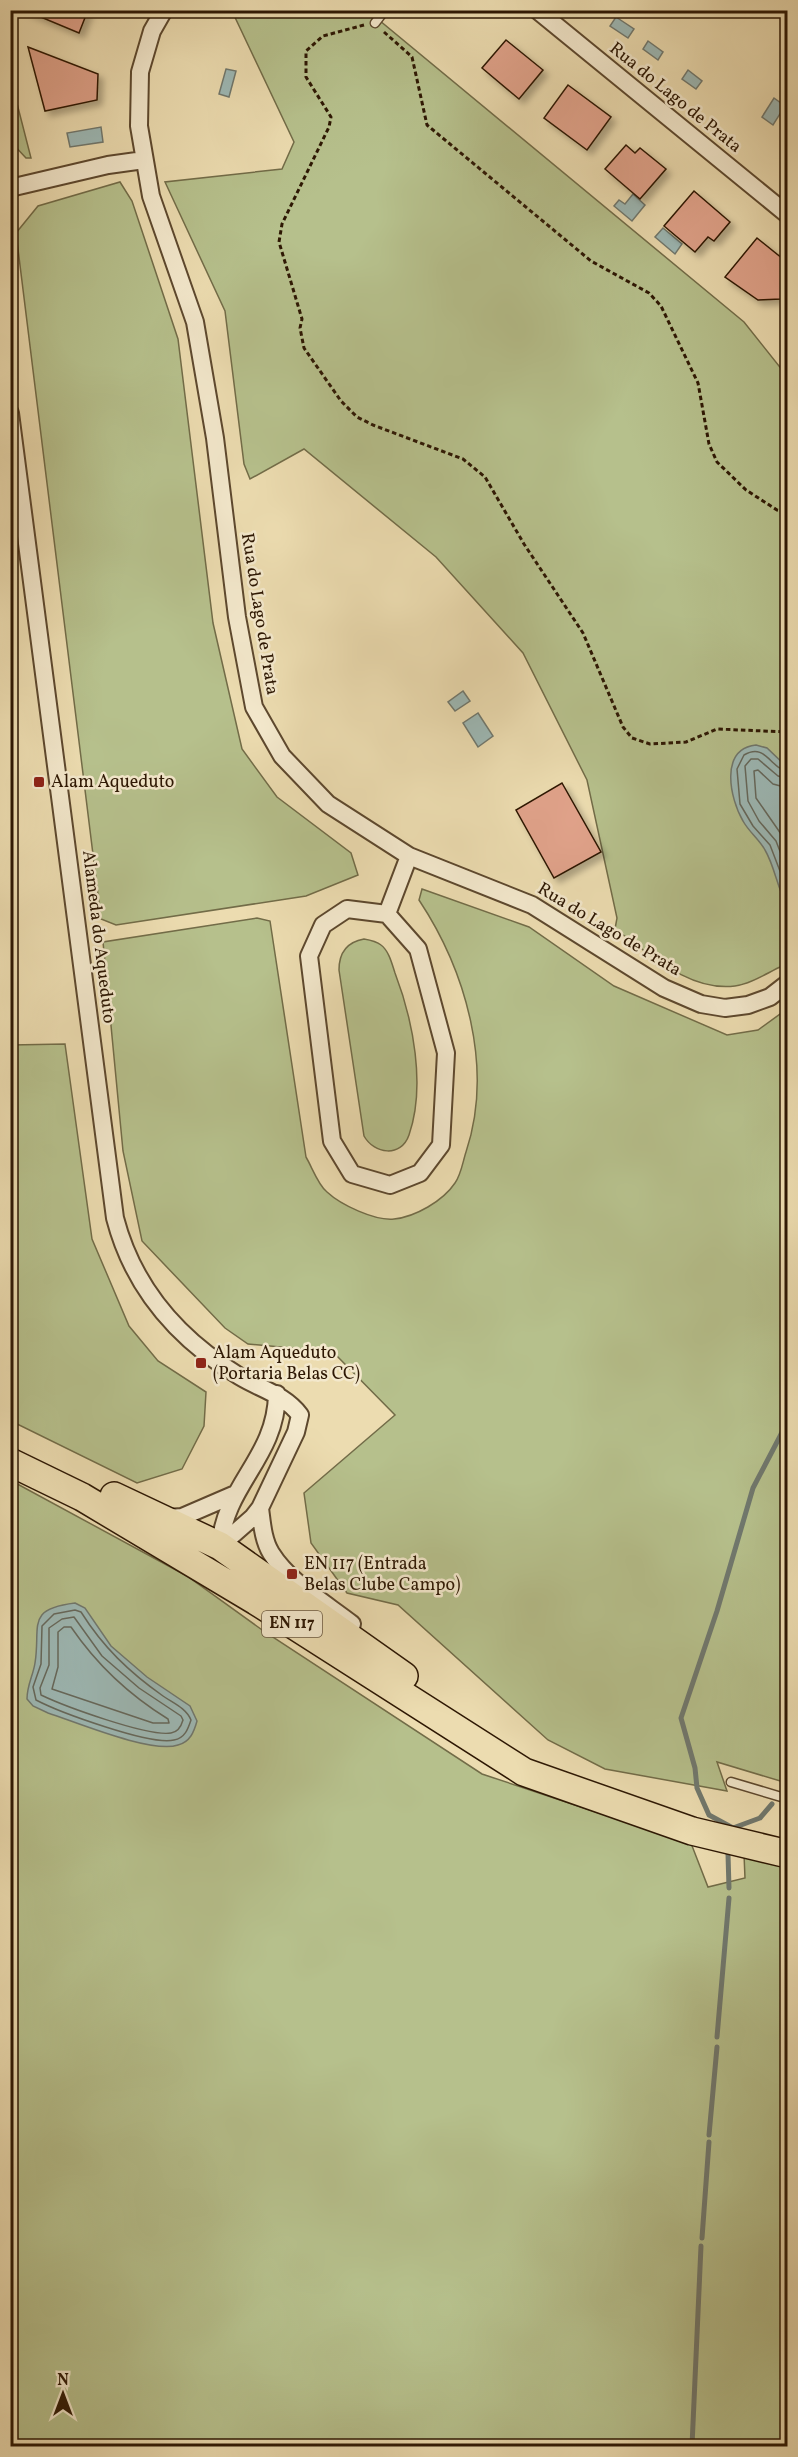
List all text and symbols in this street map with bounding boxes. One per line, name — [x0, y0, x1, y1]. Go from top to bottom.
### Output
street label: Rua do Lago de Prata — [603, 37, 747, 159]
street label: Rua do Lago de Prata — [234, 531, 284, 697]
place label: Alam Aqueduto — [51, 770, 174, 795]
marker: Alam Aqueduto — [32, 775, 46, 789]
street label: Alameda do Aqueduto — [75, 849, 121, 1025]
street label: Rua do Lago de Prata — [532, 877, 686, 983]
place label: Alam Aqueduto (Portaria Belas CC) — [213, 1341, 360, 1387]
marker: Alam Aqueduto (Portaria Belas CC) — [194, 1356, 208, 1370]
place label: EN 117 (Entrada Belas Clube Campo) — [304, 1552, 460, 1598]
marker: EN 117 (Entrada Belas Clube Campo) — [285, 1567, 299, 1581]
road number: EN 117 — [262, 1611, 322, 1637]
north arrow — [33, 2364, 93, 2424]
text: N — [57, 2370, 69, 2392]

